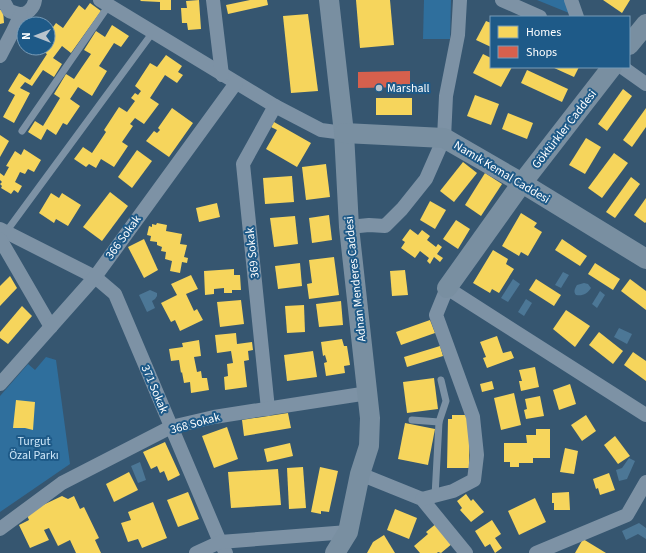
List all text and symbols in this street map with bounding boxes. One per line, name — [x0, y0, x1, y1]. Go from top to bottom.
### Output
north arrow — [16, 16, 56, 56]
legend — [490, 16, 630, 68]
text: Homes — [526, 24, 561, 41]
text: N — [19, 32, 34, 40]
text: Shops — [526, 44, 557, 61]
place label: Marshall — [387, 80, 430, 97]
marker: Marshall — [374, 83, 384, 93]
street label: Göktürkler Caddesi — [528, 86, 601, 172]
street label: Namık Kemal Caddesi — [450, 137, 553, 208]
street label: 366 Sokak — [102, 212, 145, 263]
street label: Adnan Menderes Caddesi — [340, 215, 371, 343]
street label: 369 Sokak — [241, 227, 264, 279]
street label: 371 Sokak — [137, 362, 172, 416]
street label: 368 Sokak — [168, 409, 222, 438]
park label: Turgut Özal Parkı — [9, 433, 59, 464]

